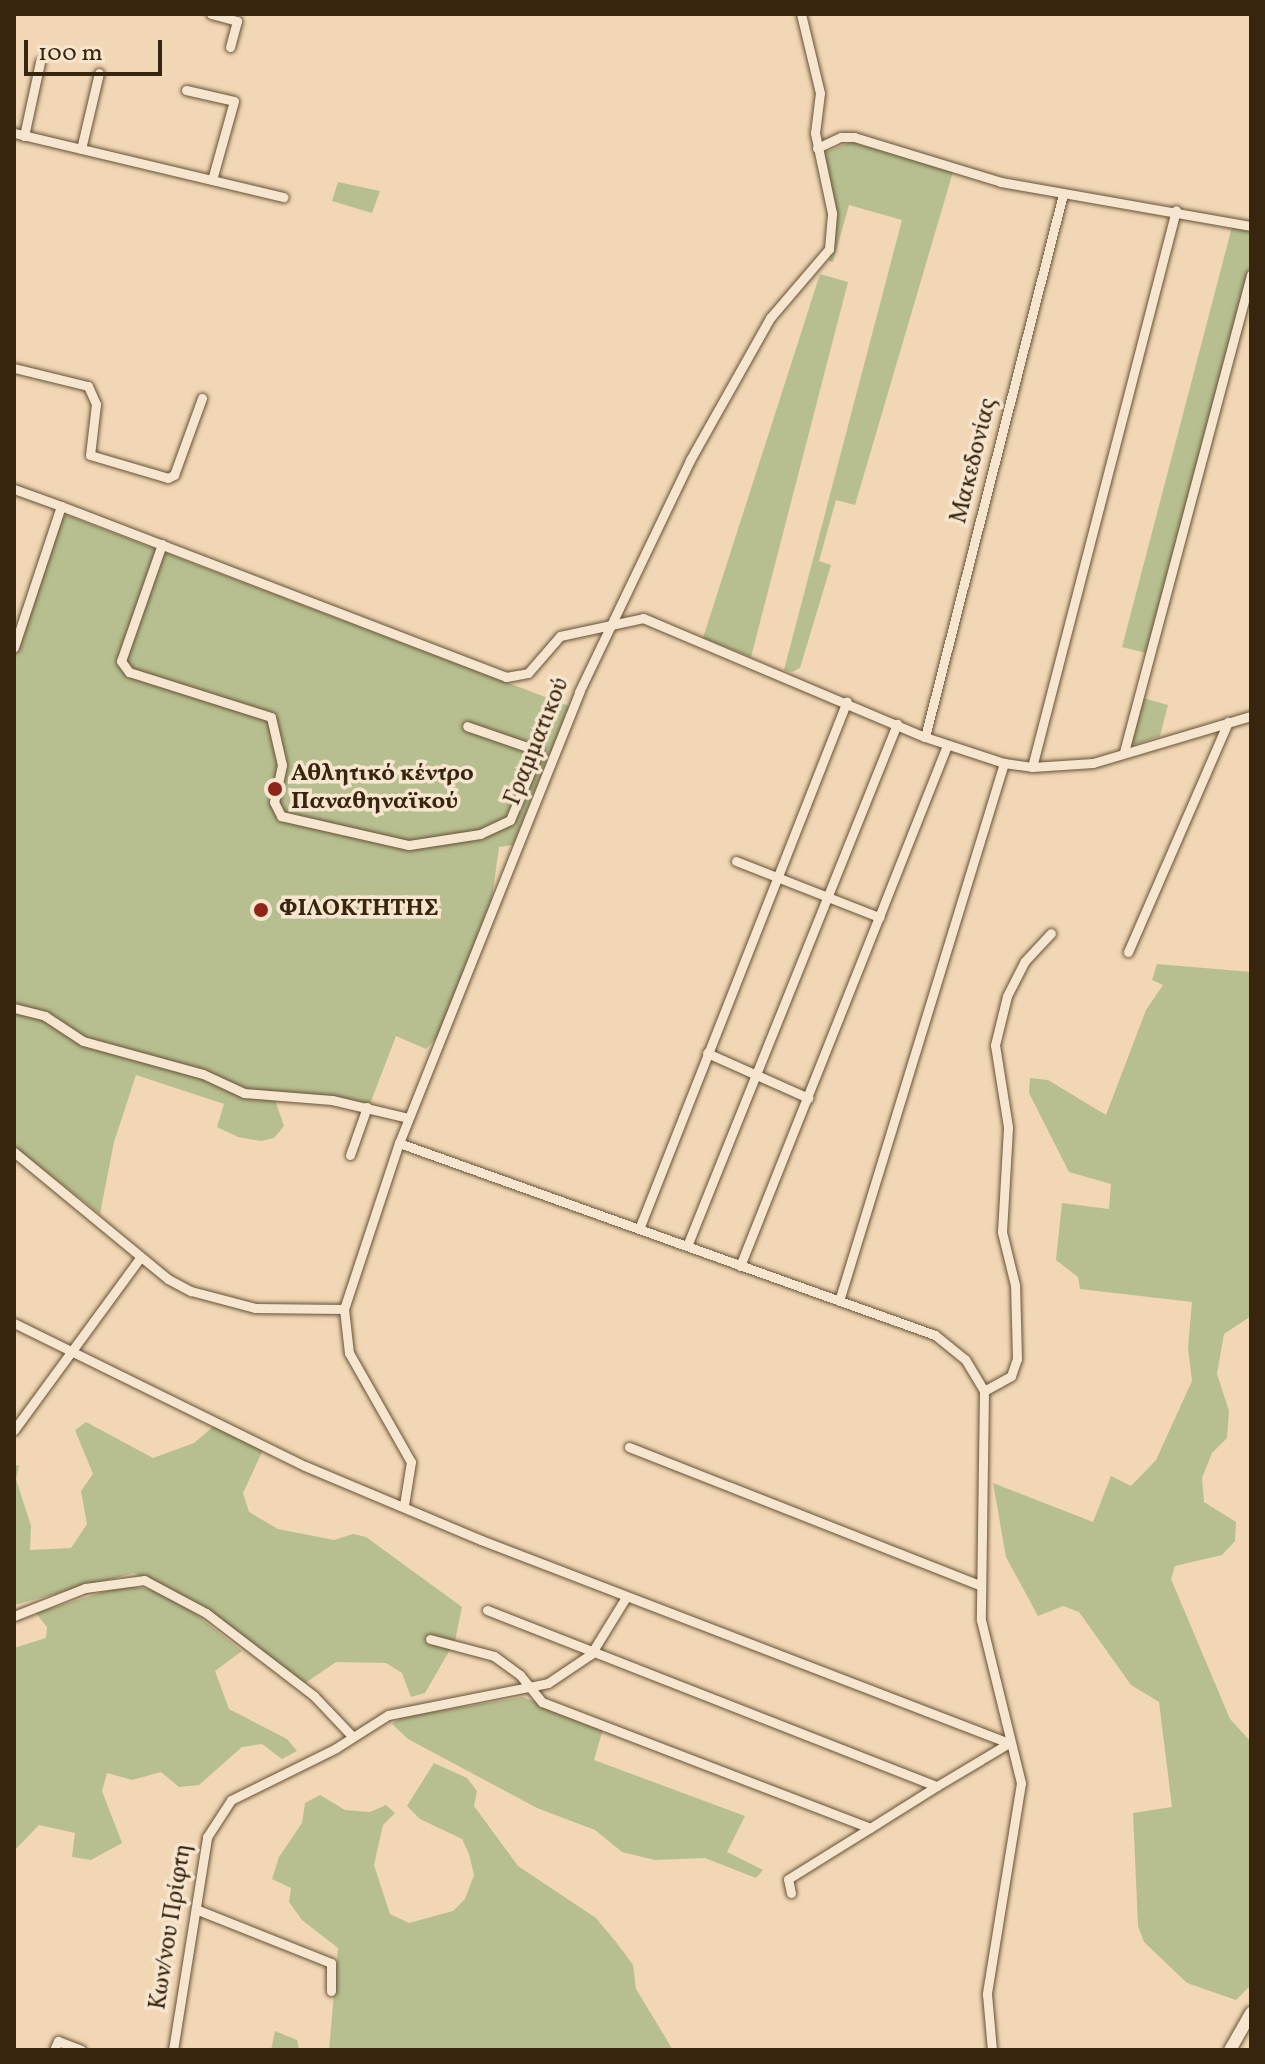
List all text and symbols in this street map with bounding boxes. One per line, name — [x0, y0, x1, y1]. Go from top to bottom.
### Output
scale bar — [28, 24, 166, 74]
text: 100 m — [38, 37, 103, 71]
street label: Μακεδονίας — [946, 395, 1004, 527]
street label: Γραμματικού — [499, 674, 577, 810]
place label: Αθλητικό κέντρο Παναθηναϊκού — [291, 761, 474, 817]
marker: Αθλητικό κέντρο Παναθηναϊκού — [266, 780, 284, 798]
place label: ΦΙΛΟΚΤΗΤΗΣ — [279, 896, 439, 924]
marker: ΦΙΛΟΚΤΗΤΗΣ — [250, 899, 272, 921]
street label: Κων/νου Πρίφτη — [145, 1842, 199, 2012]

